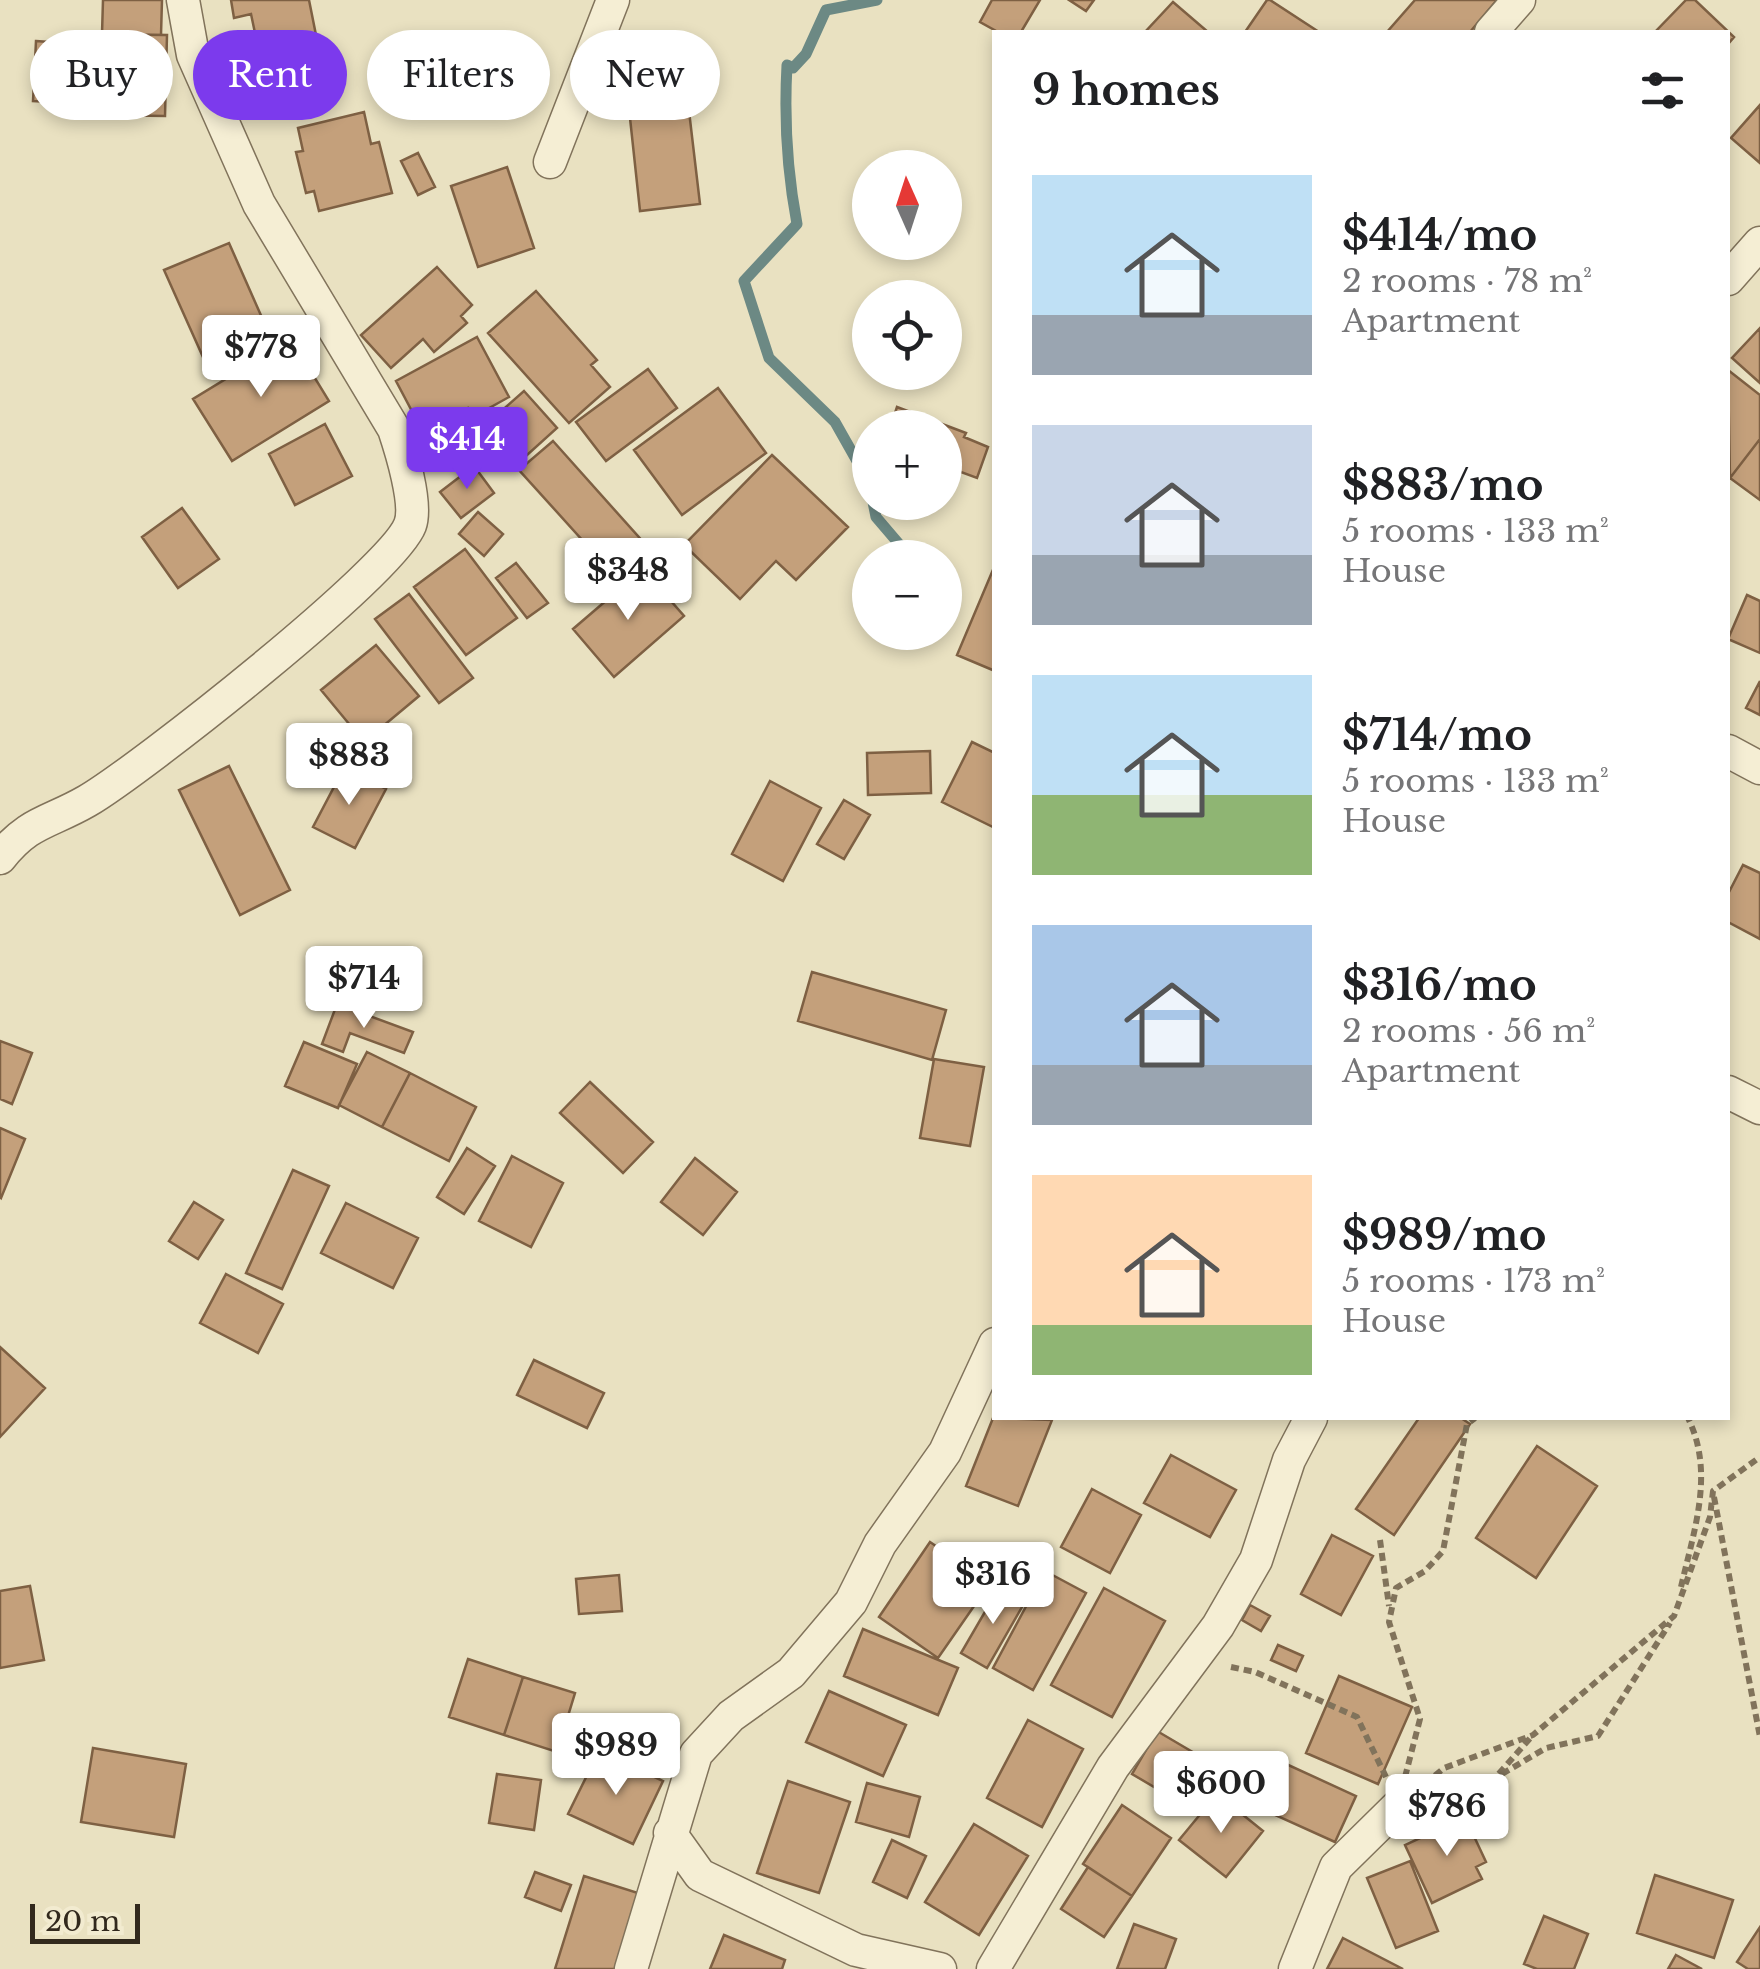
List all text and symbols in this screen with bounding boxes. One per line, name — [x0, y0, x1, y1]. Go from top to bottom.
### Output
chip: Buy — [30, 30, 173, 120]
chip: Rent — [193, 30, 347, 120]
chip: Filters — [367, 30, 550, 120]
chip: New — [570, 30, 720, 120]
icon: filters — [1635, 63, 1690, 118]
text: 9 homes — [1032, 64, 1220, 116]
north arrow — [852, 150, 962, 260]
map controls — [852, 150, 962, 650]
text: $414/mo — [1342, 209, 1537, 261]
icon: home — [1112, 215, 1232, 335]
text: 2 rooms · 78 m² — [1342, 261, 1592, 301]
button: locate — [852, 280, 962, 390]
text: Apartment — [1342, 301, 1520, 341]
pin: $778 — [202, 315, 320, 400]
text: $778 — [224, 327, 298, 367]
pin: $414 — [408, 407, 526, 492]
button: + — [852, 410, 962, 520]
text: $414 — [428, 419, 506, 459]
text: $883/mo — [1342, 459, 1543, 511]
icon: home — [1112, 465, 1232, 585]
text: 5 rooms · 133 m² — [1342, 511, 1609, 551]
pin: $348 — [569, 538, 687, 623]
button: − — [852, 540, 962, 650]
text: $348 — [587, 550, 669, 590]
text: House — [1342, 551, 1446, 591]
text: $714/mo — [1342, 709, 1532, 761]
icon: home — [1112, 715, 1232, 835]
pin: $883 — [290, 723, 408, 808]
text: $883 — [308, 735, 390, 775]
text: 5 rooms · 133 m² — [1342, 761, 1609, 801]
text: House — [1342, 801, 1446, 841]
pin: $714 — [305, 946, 423, 1031]
text: $714 — [327, 958, 401, 998]
text: $316/mo — [1342, 959, 1537, 1011]
icon: home — [1112, 965, 1232, 1085]
text: 2 rooms · 56 m² — [1342, 1011, 1595, 1051]
text: Apartment — [1342, 1051, 1520, 1091]
text: $989/mo — [1342, 1209, 1547, 1261]
icon: home — [1112, 1215, 1232, 1335]
text: 5 rooms · 173 m² — [1342, 1261, 1605, 1301]
text: House — [1342, 1301, 1446, 1341]
pin: $316 — [934, 1542, 1052, 1627]
text: $316 — [955, 1554, 1031, 1594]
pin: $989 — [557, 1713, 675, 1798]
text: $989 — [574, 1725, 658, 1765]
pin: $600 — [1162, 1751, 1280, 1836]
text: $600 — [1176, 1763, 1266, 1803]
pin: $786 — [1388, 1774, 1506, 1859]
text: $786 — [1407, 1786, 1487, 1826]
scale bar — [30, 1899, 140, 1944]
text: 20 m — [45, 1904, 120, 1939]

